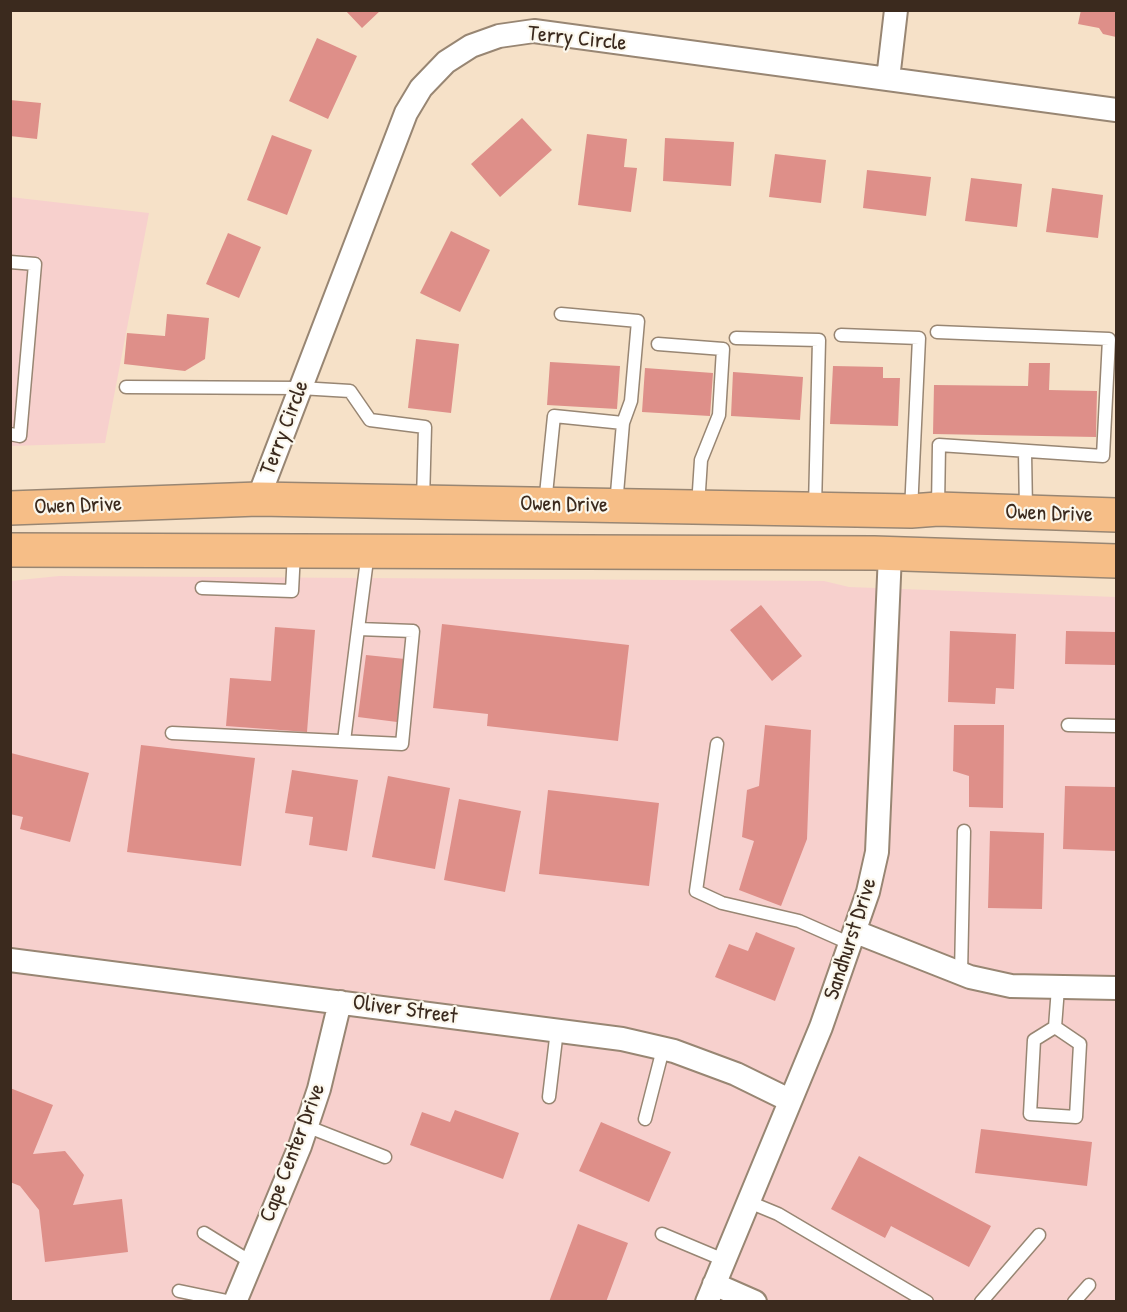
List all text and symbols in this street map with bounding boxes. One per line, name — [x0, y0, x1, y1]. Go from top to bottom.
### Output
street label: Terry Circle — [526, 21, 628, 57]
street label: Terry Circle — [255, 377, 315, 479]
street label: Owen Drive — [34, 491, 122, 521]
street label: Owen Drive — [520, 491, 608, 519]
street label: Owen Drive — [1005, 499, 1093, 529]
street label: Sandhurst Drive — [819, 875, 883, 1003]
street label: Oliver Street — [351, 990, 459, 1030]
street label: Cape Center Drive — [255, 1080, 331, 1226]

